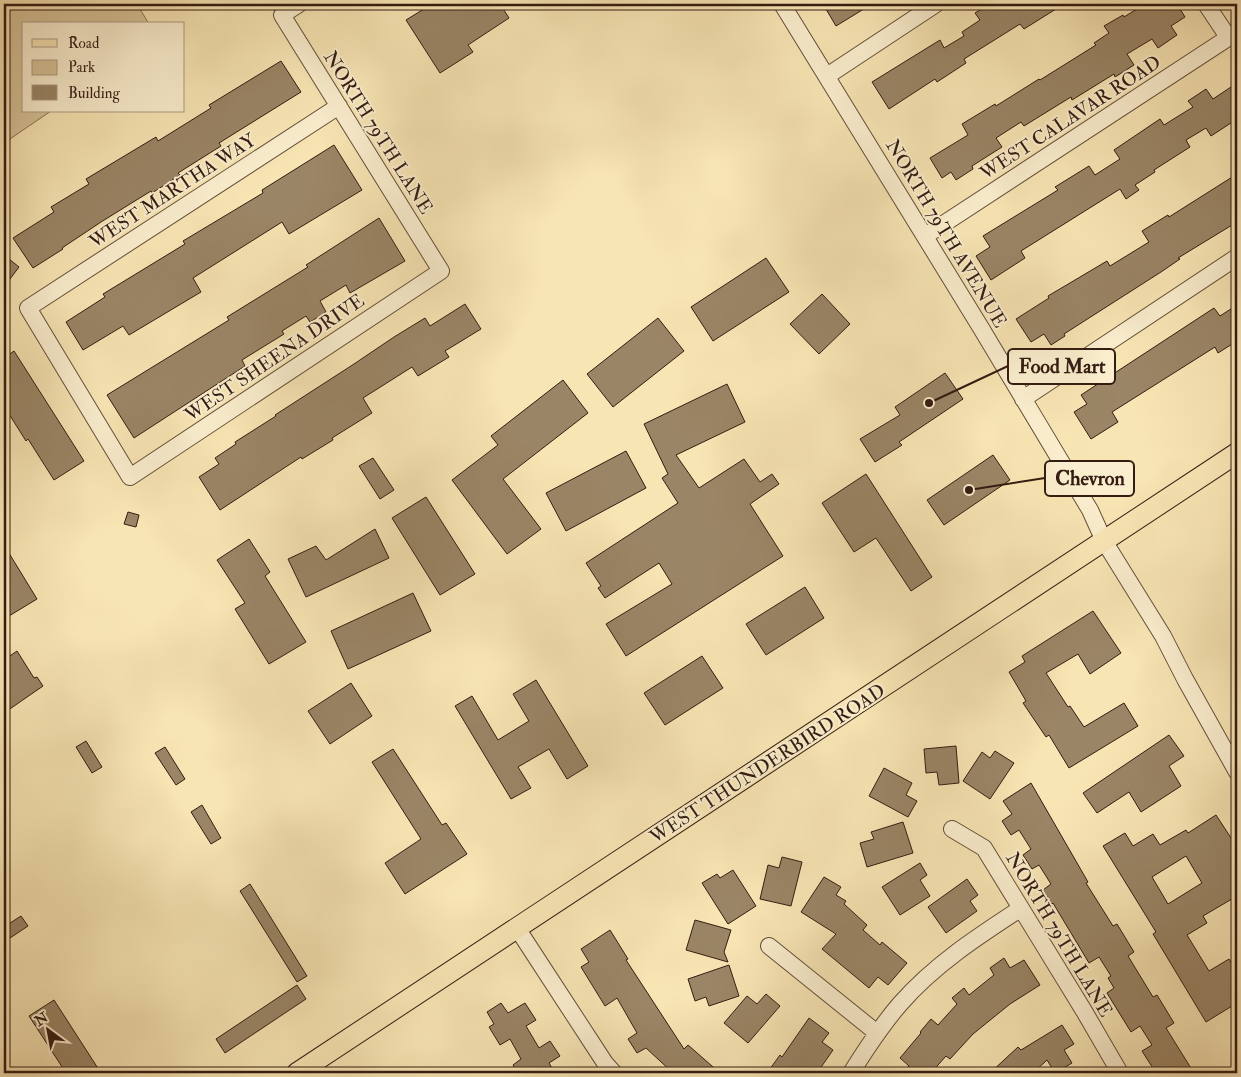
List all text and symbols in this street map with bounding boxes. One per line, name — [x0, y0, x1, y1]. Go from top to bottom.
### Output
legend — [22, 22, 185, 112]
text: Road — [68, 34, 100, 53]
street label: NORTH 79TH LANE — [318, 46, 438, 219]
street label: WEST CALAVAR ROAD — [975, 50, 1166, 186]
text: Park — [68, 58, 95, 77]
text: Building — [68, 84, 120, 103]
street label: WEST MARTHA WAY — [84, 127, 261, 254]
street label: NORTH 79TH AVENUE — [880, 135, 1012, 332]
street label: WEST SHEENA DRIVE — [179, 289, 369, 427]
callout: Food Mart — [1008, 349, 1115, 384]
text: Food Mart — [1019, 354, 1106, 379]
callout: Chevron — [1045, 461, 1134, 496]
text: Chevron — [1055, 466, 1125, 491]
street label: WEST THUNDERBIRD ROAD — [644, 679, 890, 850]
street label: NORTH 79TH LANE — [1000, 848, 1118, 1022]
north arrow — [22, 1004, 72, 1054]
text: N — [31, 1009, 52, 1030]

